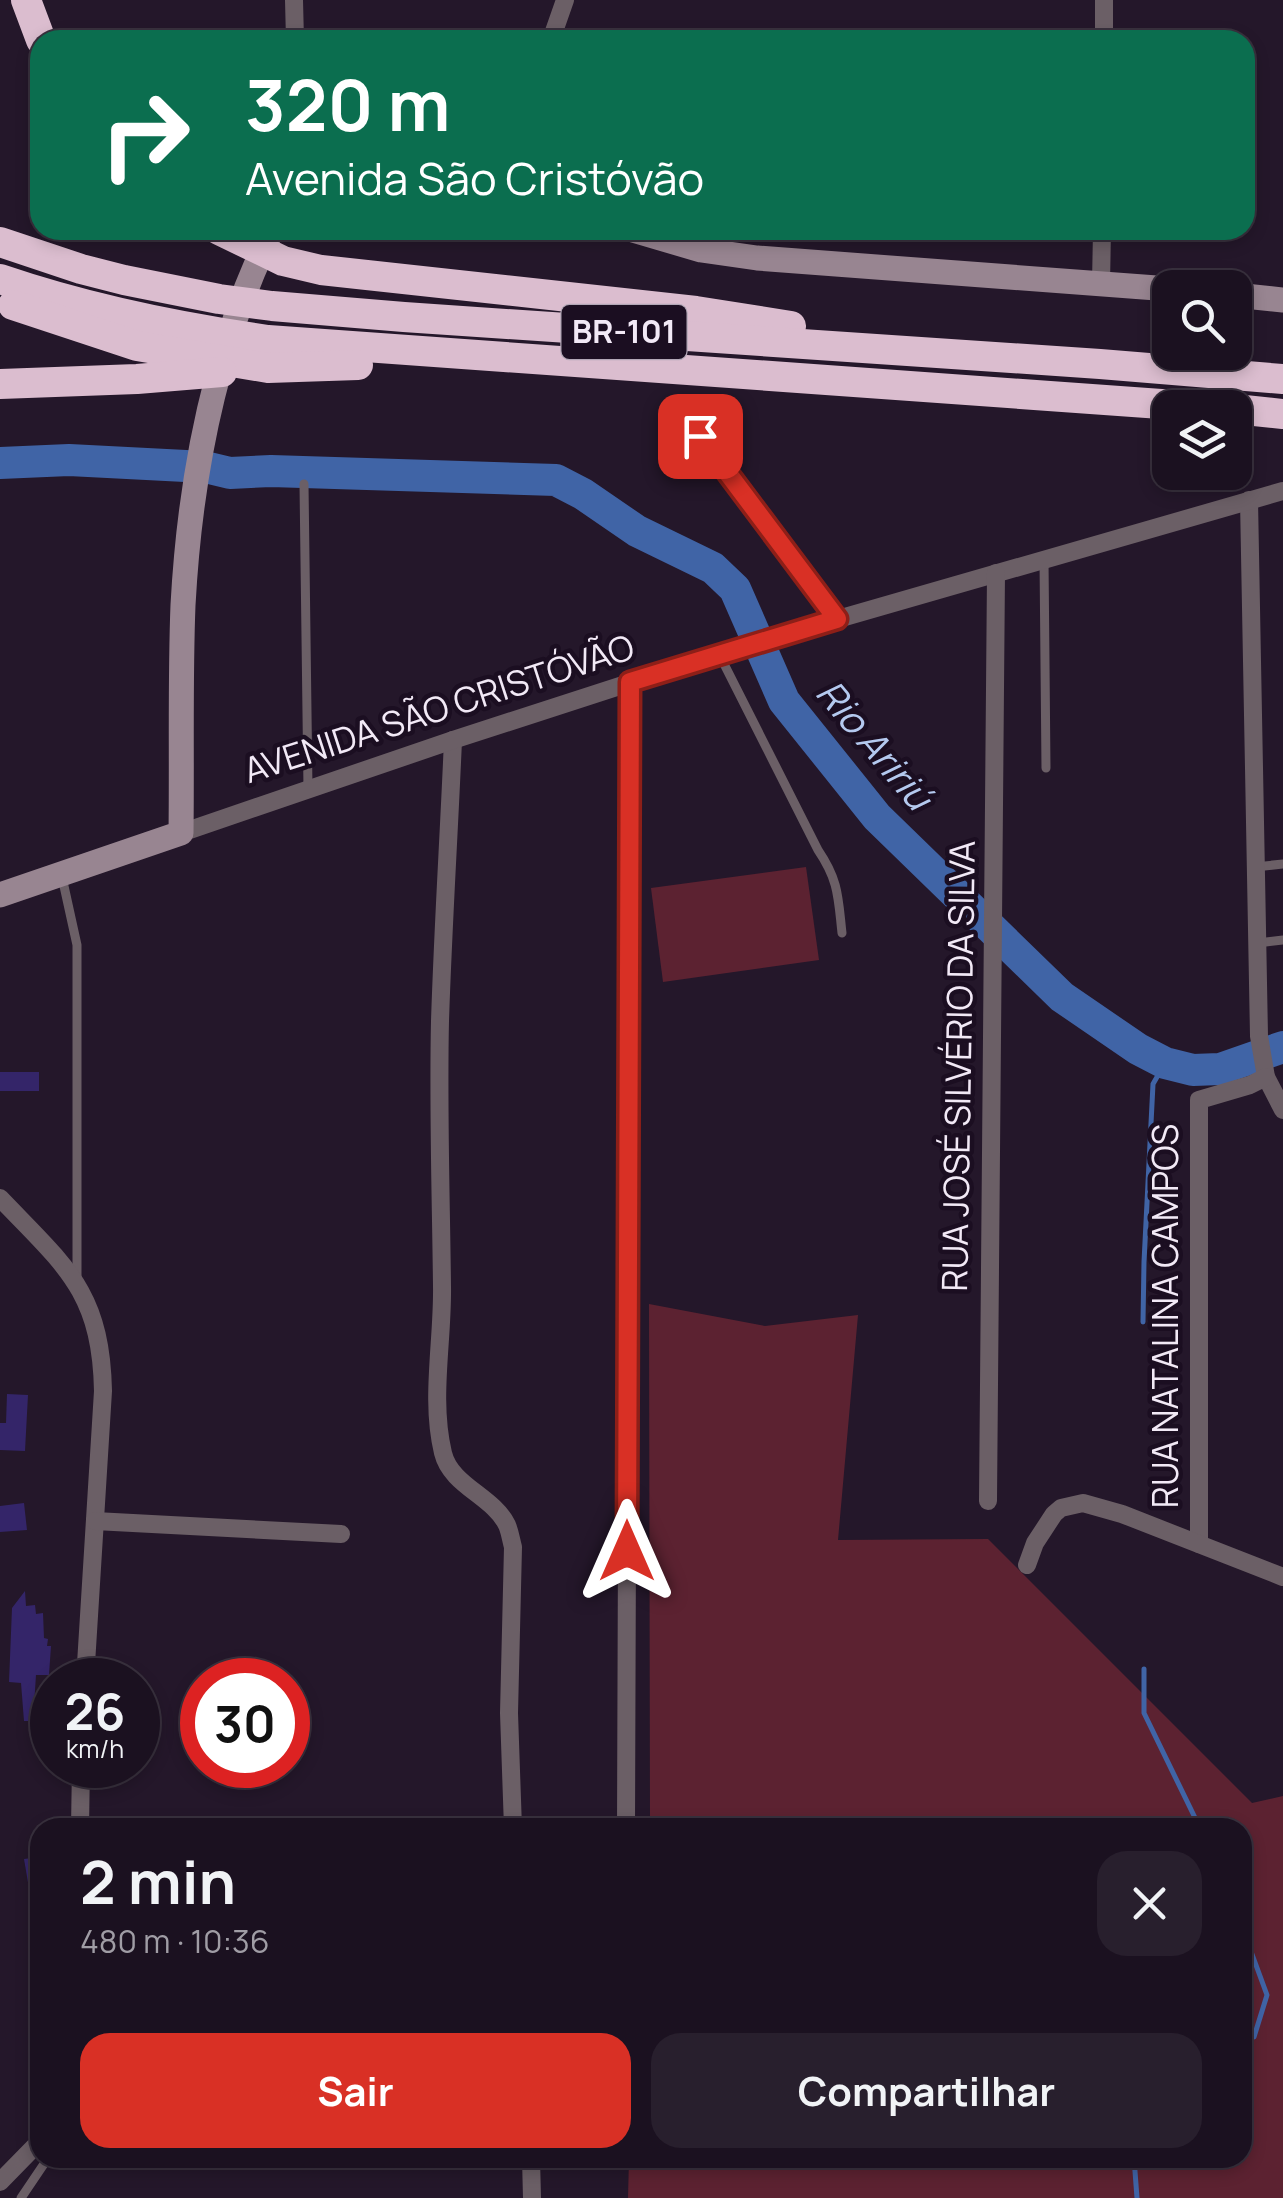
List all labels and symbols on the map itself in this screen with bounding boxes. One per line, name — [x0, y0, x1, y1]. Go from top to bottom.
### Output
road number: BR-101 — [562, 305, 686, 359]
pin — [658, 394, 743, 479]
street label: AVENIDA SÃO CRISTÓVÃO — [237, 622, 640, 794]
water label: Rio Aririú — [806, 668, 947, 822]
street label: RUA JOSÉ SILVÉRIO DA SILVA — [930, 840, 986, 1292]
street label: RUA NATALINA CAMPOS — [1141, 1124, 1189, 1508]
position arrow — [575, 1499, 679, 1603]
speed limit sign: 30 — [180, 1658, 310, 1788]

